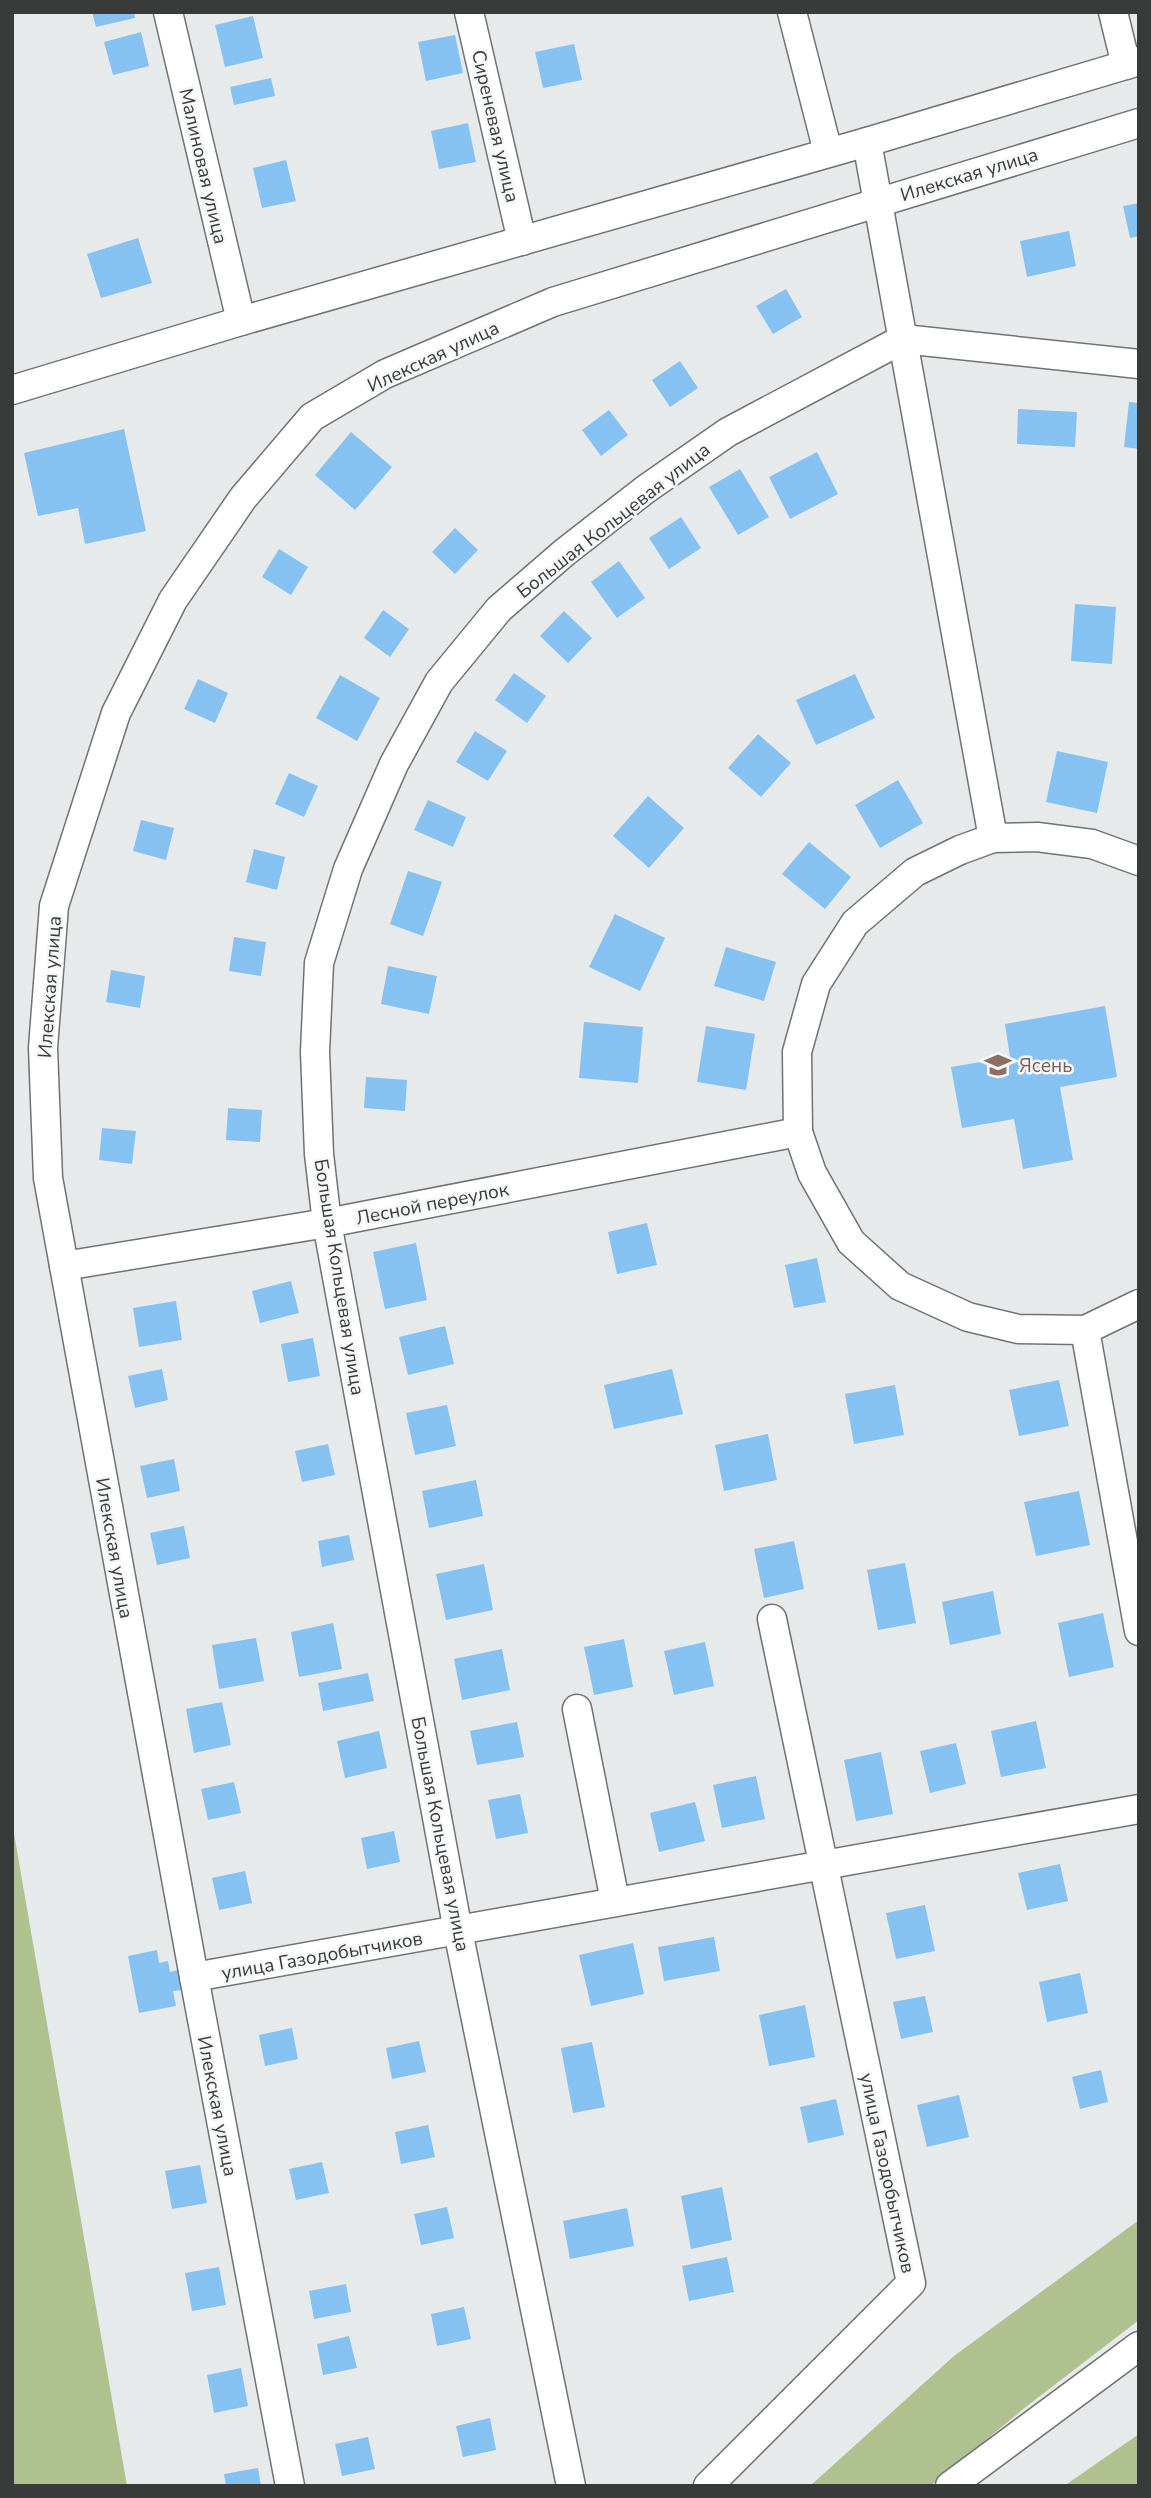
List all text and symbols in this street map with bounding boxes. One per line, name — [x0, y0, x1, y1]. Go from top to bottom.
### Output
street label: Сиреневая улица — [465, 47, 525, 205]
street label: Малиновая улица — [172, 86, 234, 247]
street label: Илекская улица — [897, 142, 1041, 208]
street label: Илекская улица — [363, 315, 504, 399]
street label: Большая Кольцевая улица — [511, 437, 716, 605]
street label: Илекская улица — [32, 915, 68, 1059]
school or university icon: Ясень — [983, 1050, 1013, 1080]
place label: Ясень — [1019, 1053, 1072, 1079]
street label: Большая Кольцевая улица — [307, 1157, 371, 1397]
street label: Лесной переулок — [354, 1176, 511, 1232]
street label: Илекская улица — [89, 1476, 139, 1621]
street label: Большая Кольцевая улица — [404, 1714, 476, 1954]
street label: улица Газодобытчиков — [220, 1925, 425, 1986]
street label: Илекская улица — [191, 2034, 243, 2179]
street label: улица Газодобытчиков — [853, 2071, 921, 2276]

